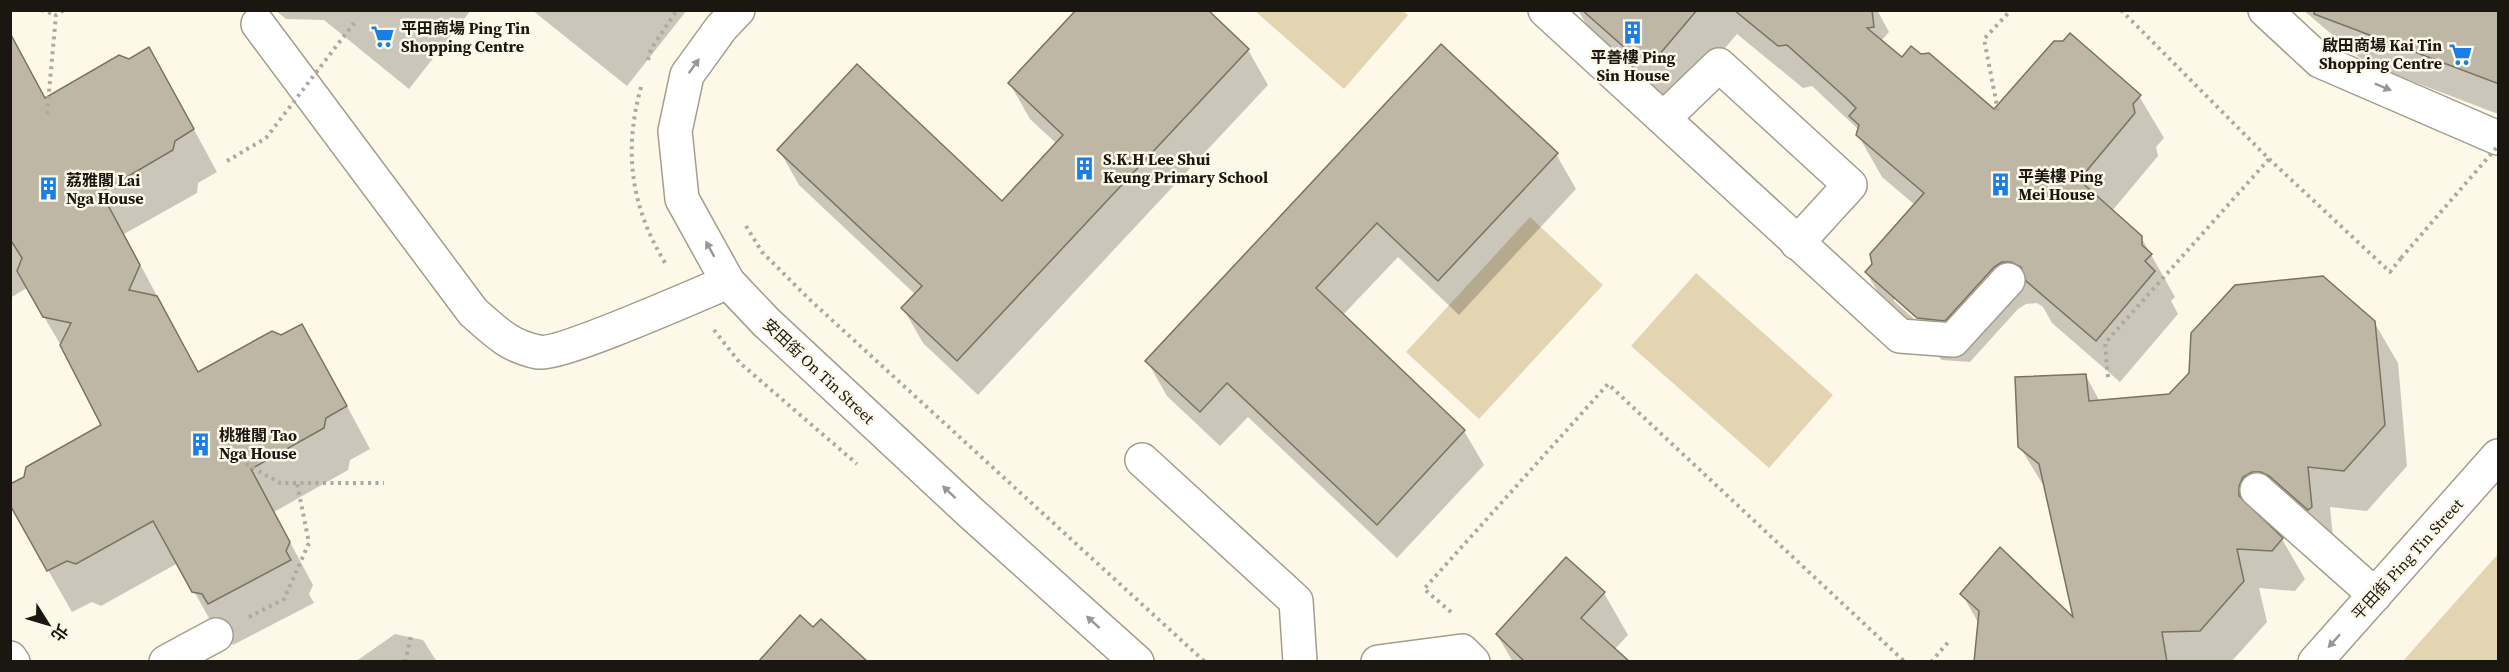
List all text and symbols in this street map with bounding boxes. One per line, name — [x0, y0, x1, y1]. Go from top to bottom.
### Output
place label: 平田商場 Ping Tin Shopping Centre — [401, 17, 530, 57]
building icon: 平善樓 Ping Sin House — [1620, 19, 1646, 45]
supermarket icon: 平田商場 Ping Tin Shopping Centre — [370, 24, 396, 50]
place label: 啟田商場 Kai Tin Shopping Centre — [2319, 34, 2442, 74]
supermarket icon: 啟田商場 Kai Tin Shopping Centre — [2447, 41, 2473, 67]
place label: 平善樓 Ping Sin House — [1591, 46, 1676, 86]
one-way arrow — [688, 58, 700, 74]
one-way arrow — [2374, 82, 2392, 92]
place label: S.K.H Lee Shui Keung Primary School — [1103, 148, 1268, 188]
building icon: S.K.H Lee Shui Keung Primary School — [1072, 155, 1098, 181]
place label: 平美樓 Ping Mei House — [2018, 165, 2103, 205]
place label: 荔雅閣 Lai Nga House — [66, 169, 144, 209]
building icon: 平美樓 Ping Mei House — [1987, 172, 2013, 198]
building icon: 荔雅閣 Lai Nga House — [35, 176, 61, 202]
one-way arrow — [705, 241, 715, 258]
street label: 安田街 On Tin Street — [758, 313, 880, 429]
place label: 桃雅閣 Tao Nga House — [219, 424, 297, 464]
building icon: 桃雅閣 Tao Nga House — [188, 431, 214, 457]
one-way arrow — [941, 485, 956, 499]
street label: 平田街 Ping Tin Street — [2346, 493, 2468, 625]
north arrow — [18, 594, 78, 654]
one-way arrow — [1086, 615, 1101, 629]
text: 北 — [46, 620, 74, 646]
one-way arrow — [2328, 633, 2341, 648]

